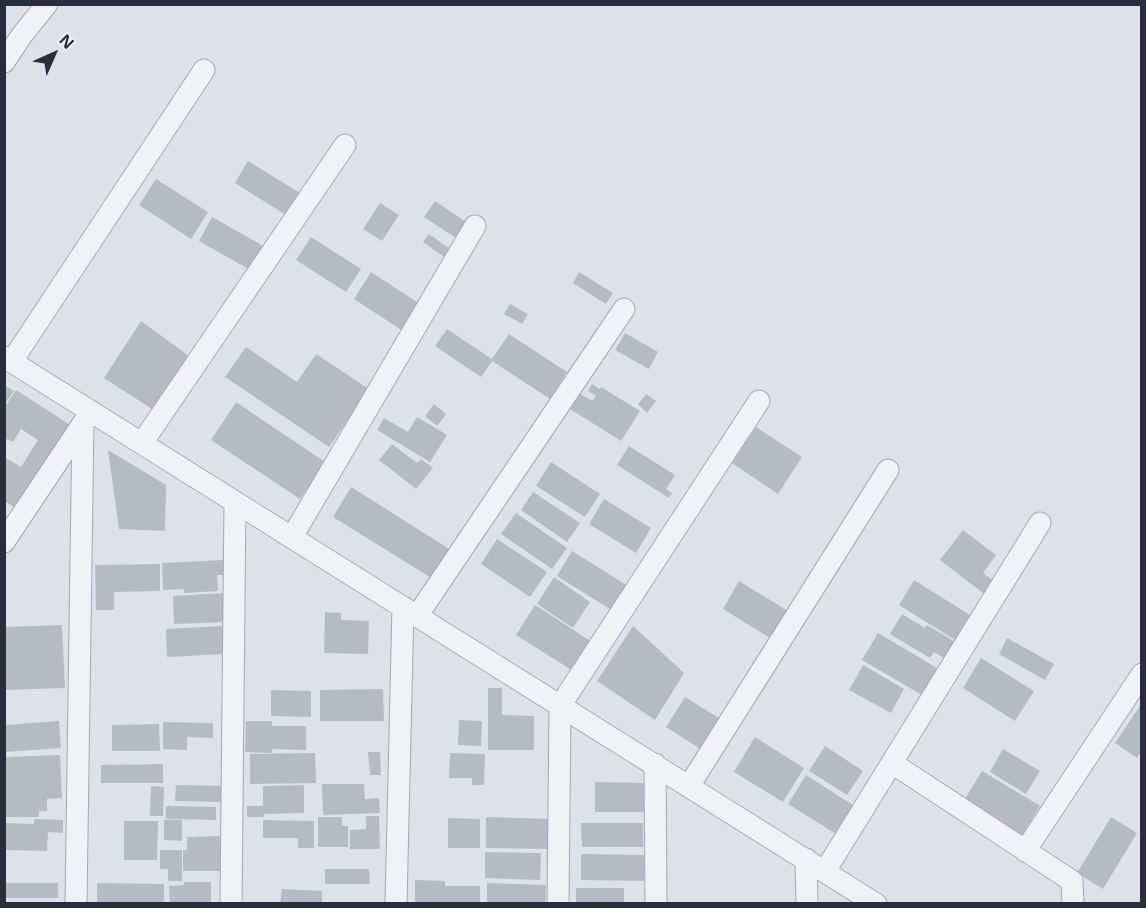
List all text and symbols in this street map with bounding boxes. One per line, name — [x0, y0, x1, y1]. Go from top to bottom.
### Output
north arrow — [24, 24, 84, 84]
text: N — [54, 29, 79, 54]

